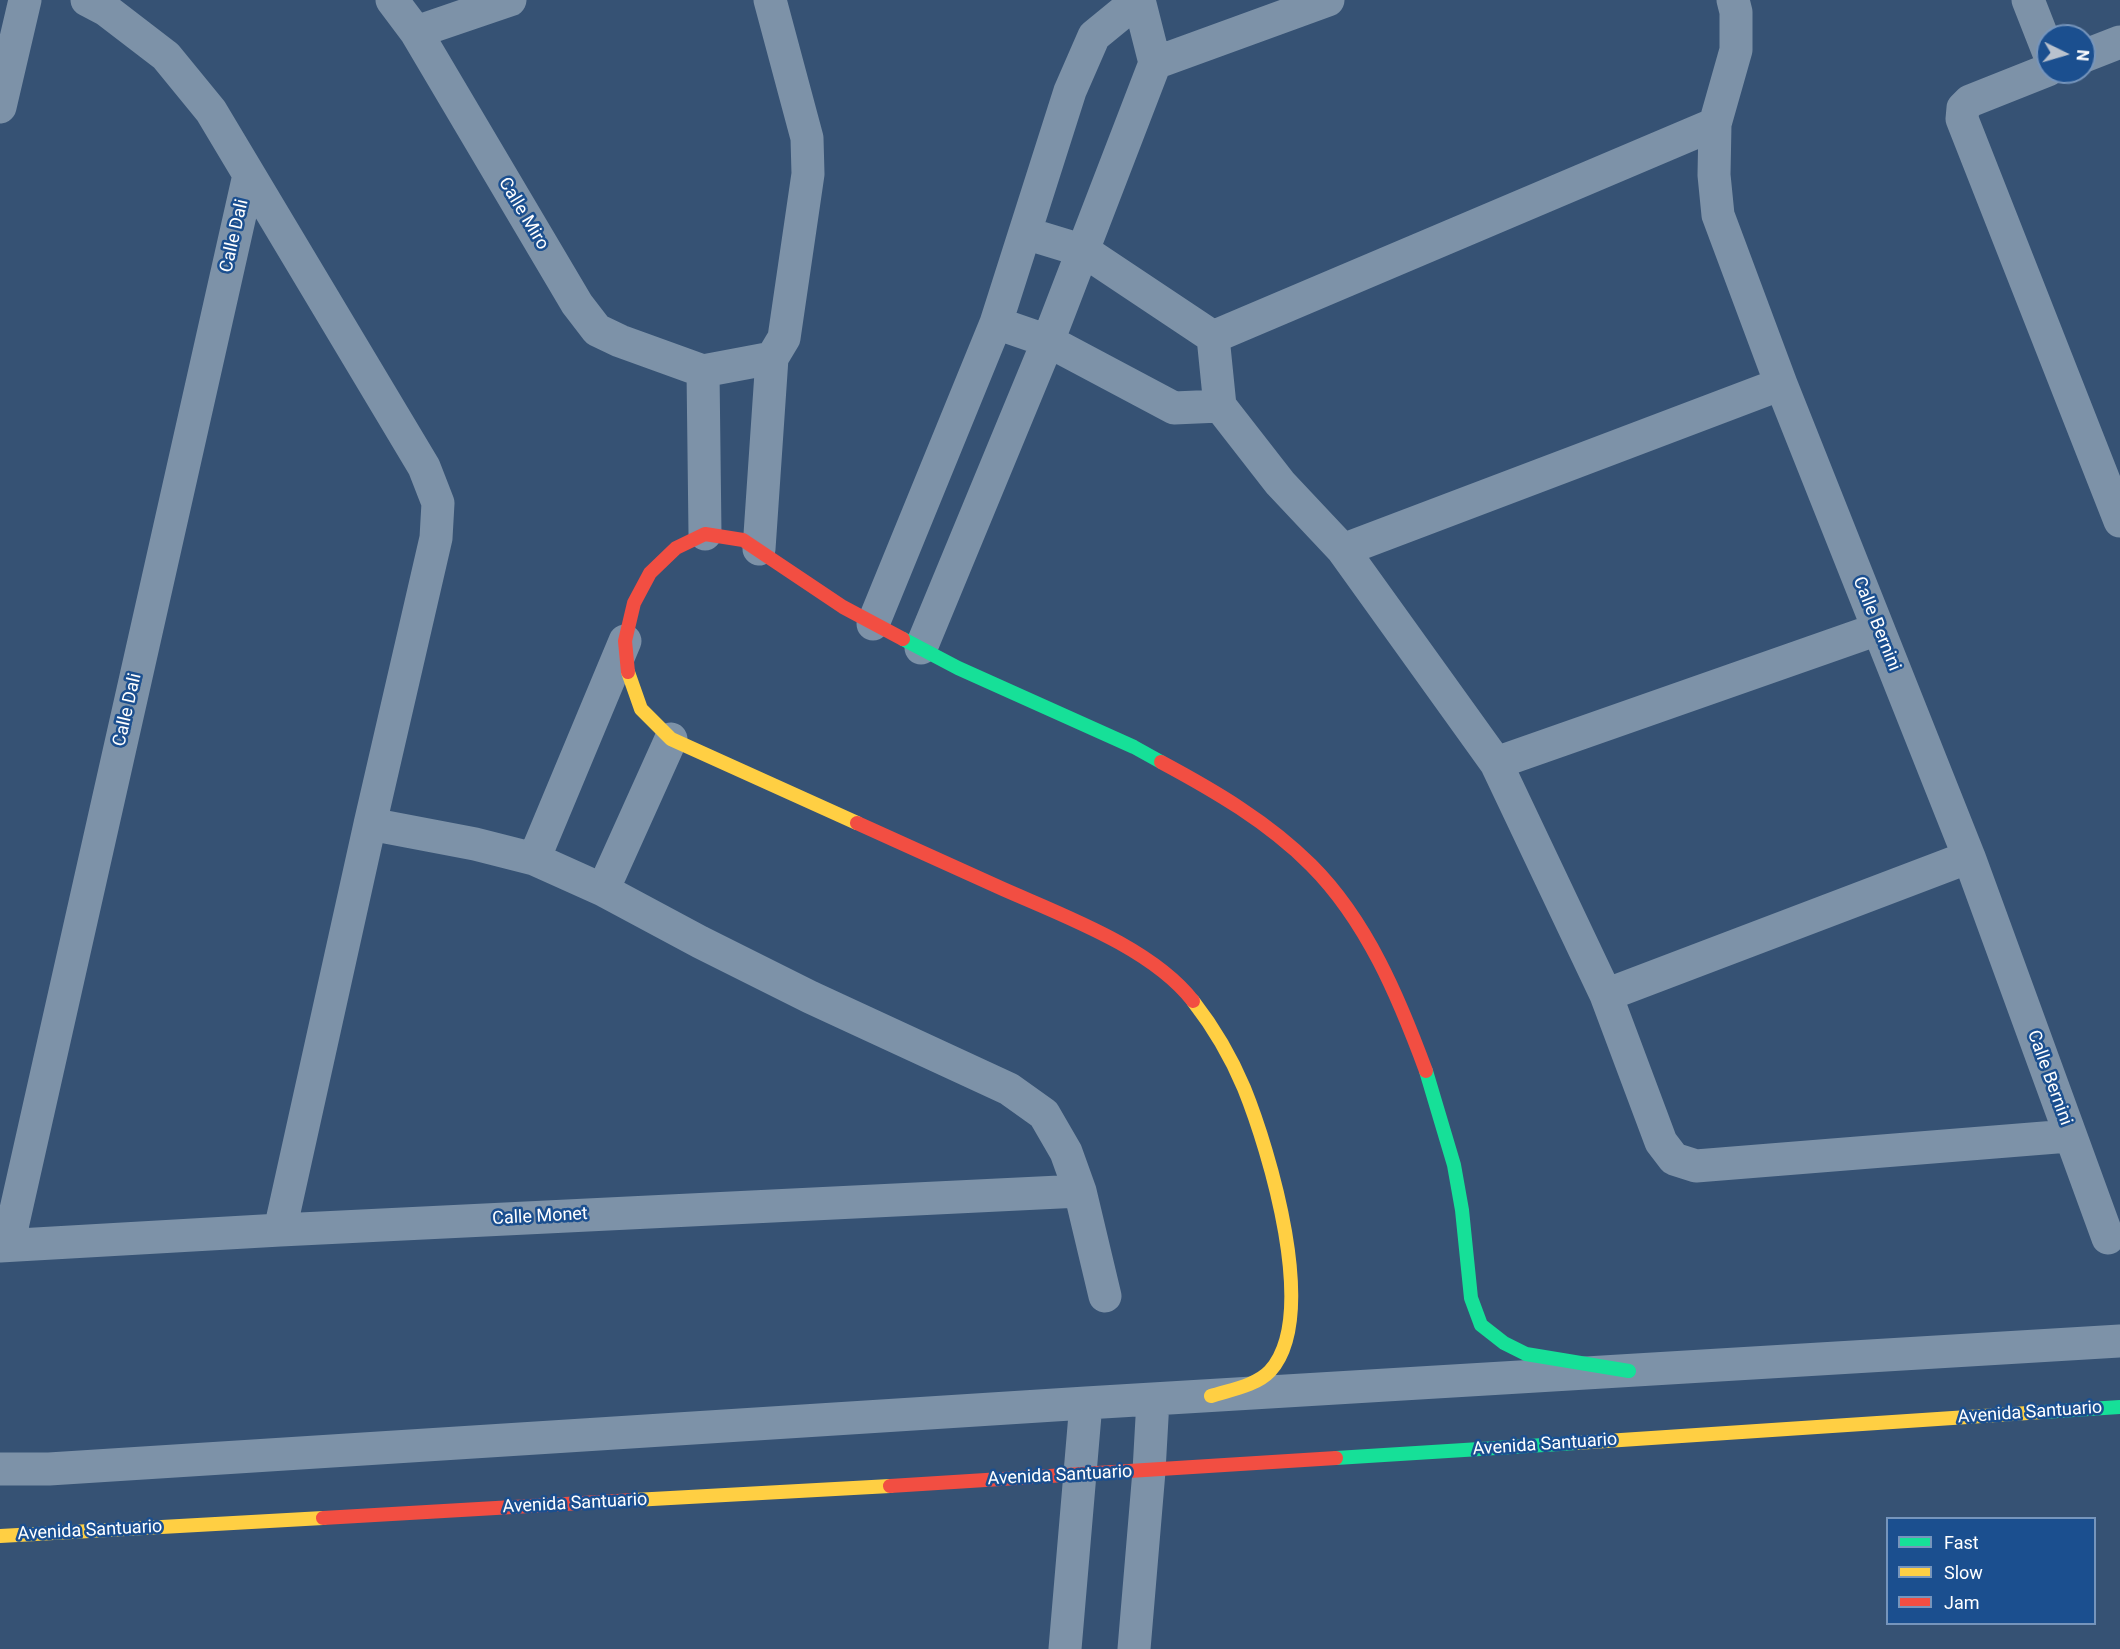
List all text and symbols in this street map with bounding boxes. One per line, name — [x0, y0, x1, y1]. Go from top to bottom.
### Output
north arrow — [2036, 24, 2096, 84]
text: N — [2072, 49, 2092, 62]
street label: Calle Miro — [493, 174, 553, 254]
street label: Calle Dali — [216, 197, 254, 275]
street label: Calle Bernini — [1847, 574, 1905, 674]
street label: Calle Dali — [109, 671, 147, 749]
street label: Calle Bernini — [2022, 1027, 2076, 1129]
street label: Calle Monet — [492, 1204, 588, 1230]
street label: Avenida Santuario — [1957, 1397, 2103, 1429]
street label: Avenida Santuario — [1472, 1429, 1618, 1461]
street label: Avenida Santuario — [987, 1461, 1133, 1491]
street label: Avenida Santuario — [502, 1489, 648, 1519]
street label: Avenida Santuario — [17, 1516, 163, 1546]
legend — [1886, 1517, 2096, 1625]
text: Fast — [1944, 1532, 1979, 1553]
text: Slow — [1944, 1562, 1983, 1583]
text: Jam — [1944, 1592, 1980, 1613]

